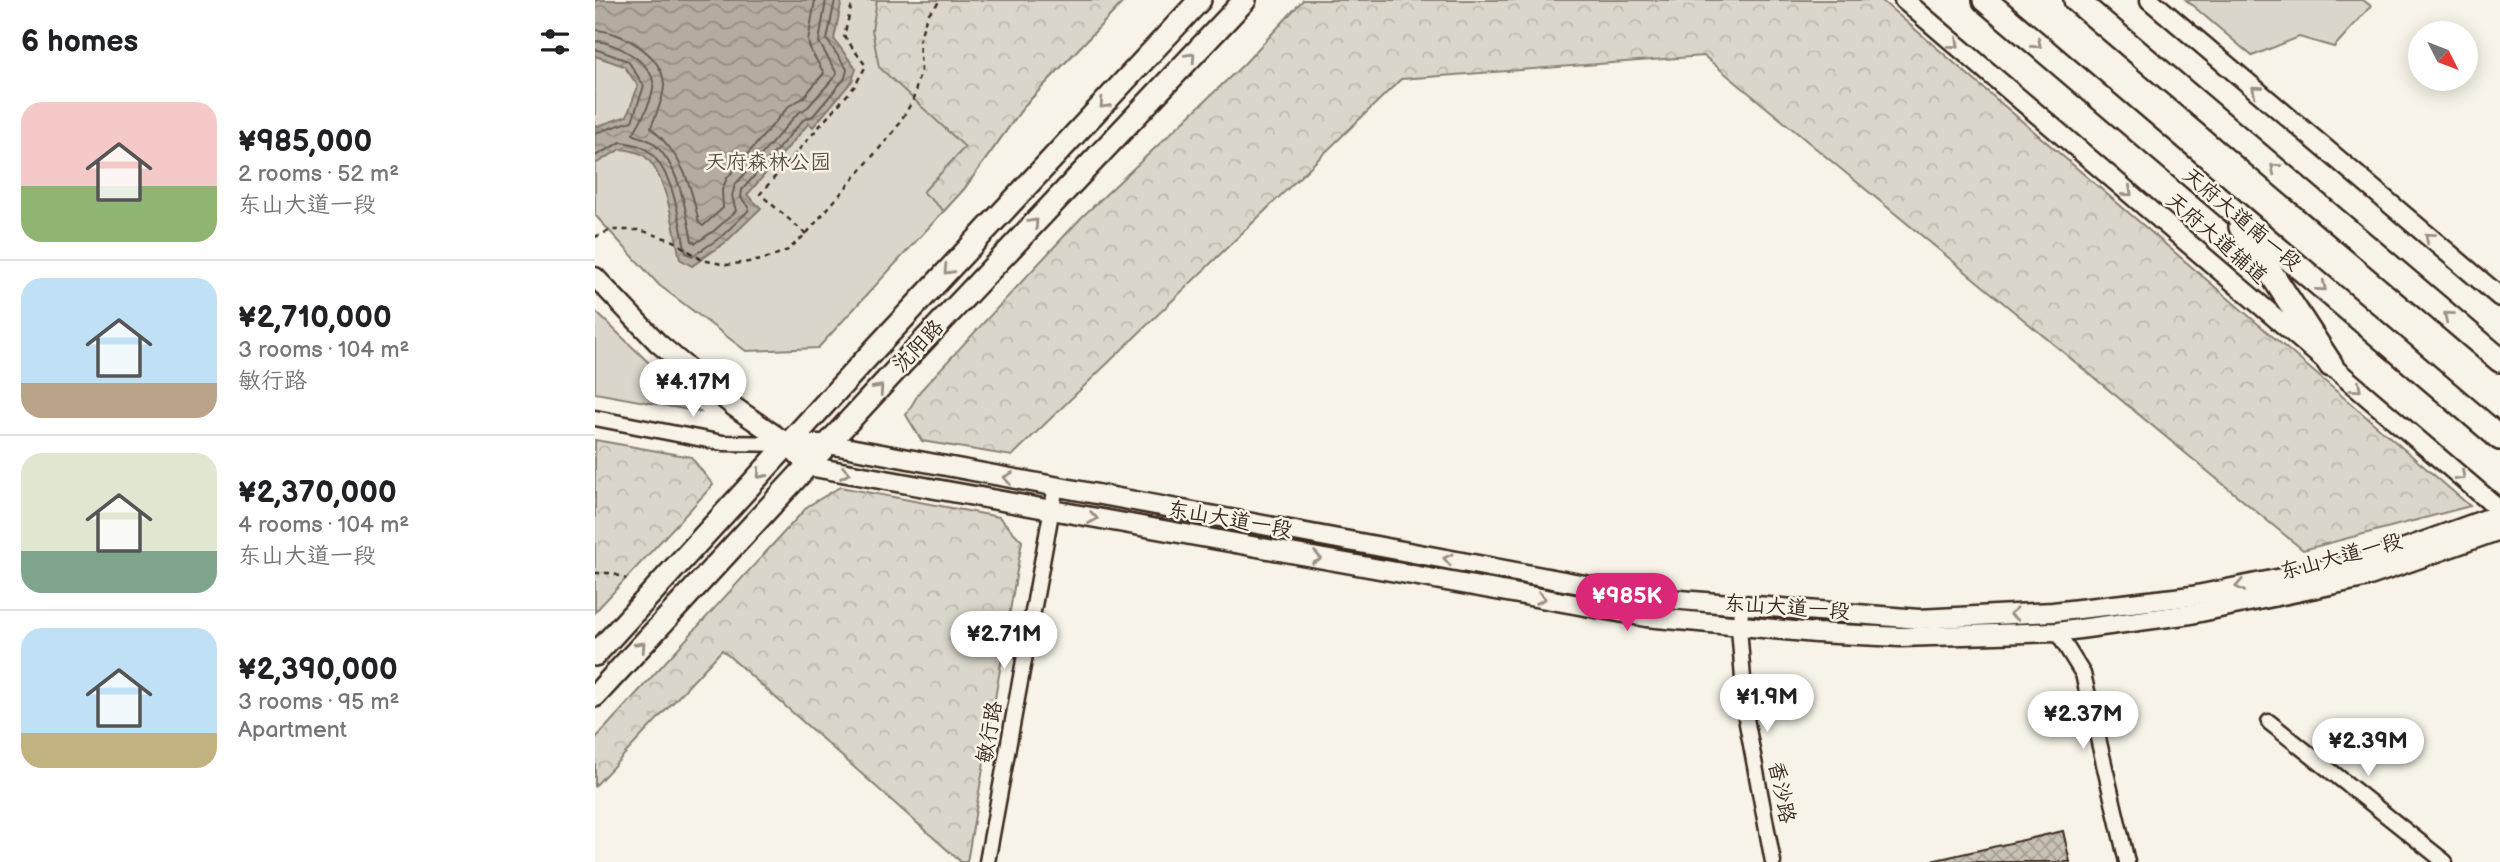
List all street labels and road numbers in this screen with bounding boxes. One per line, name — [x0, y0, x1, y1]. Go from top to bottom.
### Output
street label: 天府大道南一段 — [2177, 163, 2306, 276]
street label: 天府大道辅道 — [2161, 188, 2272, 289]
street label: 沈阳路 — [888, 315, 949, 378]
street label: 东山大道一段 — [1166, 496, 1294, 543]
street label: 东山大道一段 — [2277, 528, 2405, 585]
street label: 东山大道一段 — [1723, 591, 1851, 624]
street label: 敏行路 — [972, 699, 1007, 765]
street label: 香沙路 — [1763, 759, 1800, 825]

